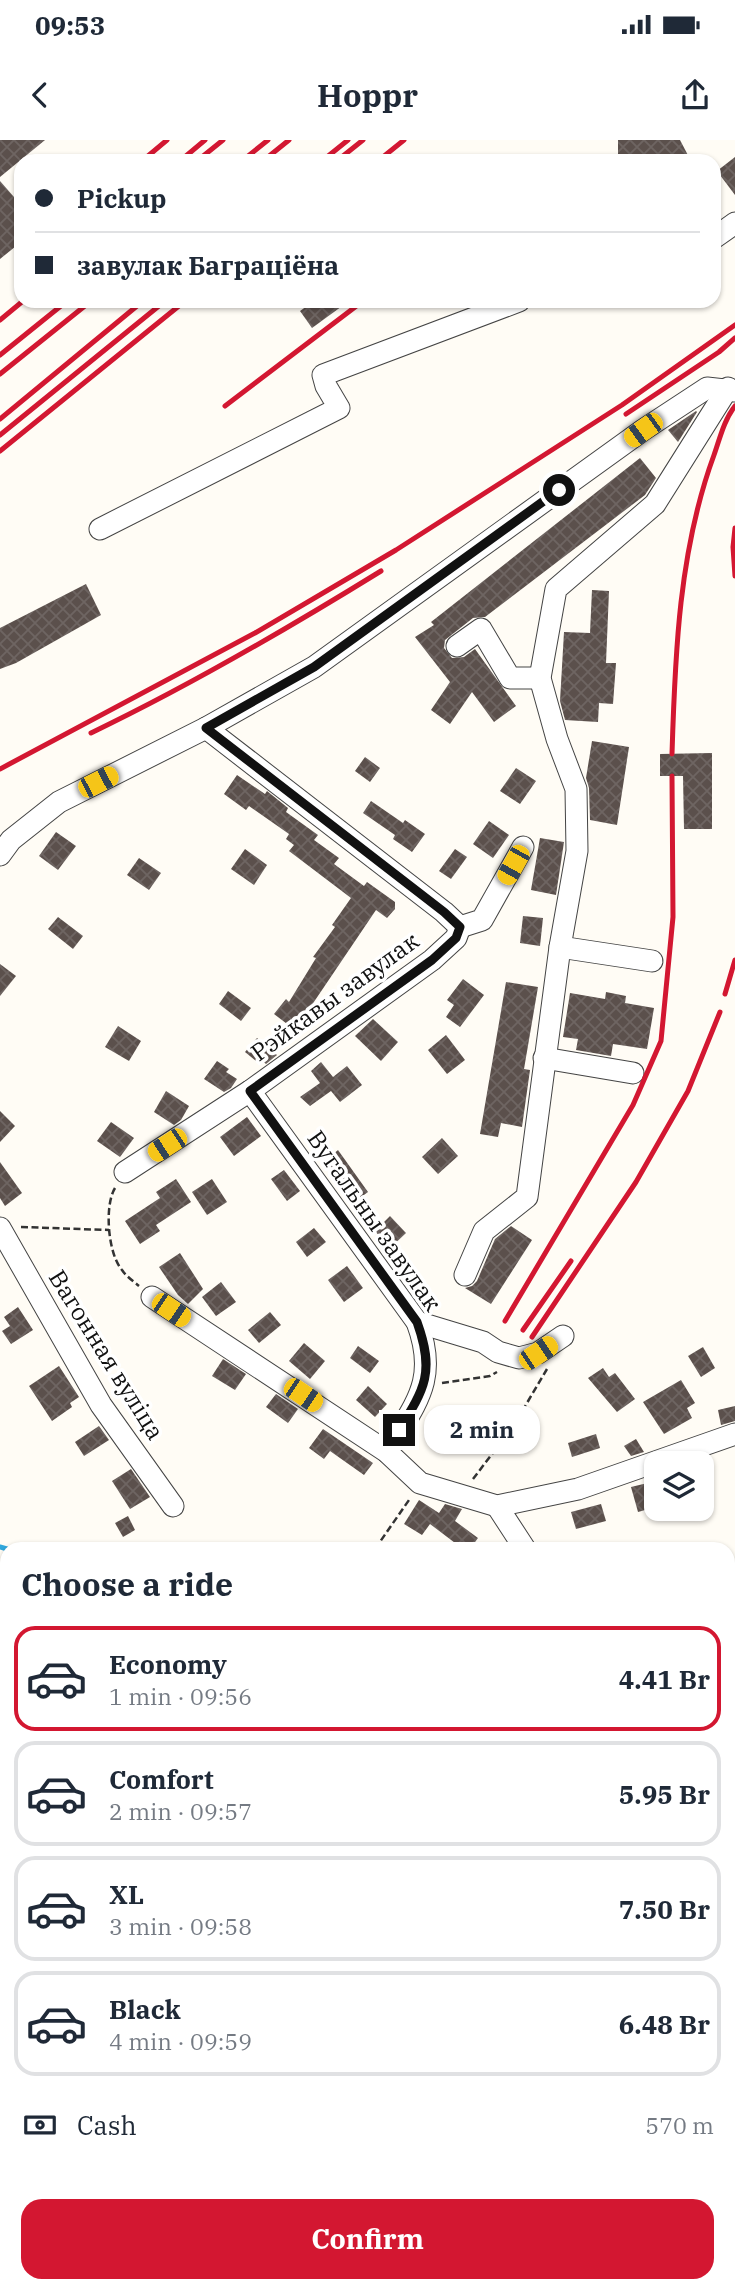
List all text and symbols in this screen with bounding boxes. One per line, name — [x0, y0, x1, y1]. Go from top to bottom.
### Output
text: 09:53 — [35, 8, 105, 42]
text: Hoppr — [317, 74, 418, 116]
icon: back — [21, 76, 59, 114]
icon: share — [676, 76, 714, 114]
text: Pickup — [77, 181, 167, 215]
text: завулак Баграціёна — [77, 248, 339, 282]
car — [620, 409, 667, 451]
route start — [543, 474, 575, 506]
car — [75, 763, 122, 801]
car — [494, 842, 533, 888]
street label: Рэйкавы завулак — [244, 924, 425, 1068]
street label: Вугальны завулак — [300, 1124, 449, 1317]
car — [144, 1125, 191, 1165]
street label: Вагонная вуліца — [42, 1263, 172, 1445]
car — [148, 1290, 195, 1330]
car — [515, 1333, 562, 1373]
car — [280, 1375, 327, 1415]
callout: 2 min — [424, 1406, 539, 1454]
route end — [383, 1414, 415, 1446]
text: 2 min — [450, 1414, 514, 1444]
map controls — [644, 1451, 714, 1521]
button: layers — [644, 1451, 714, 1521]
text: Choose a ride — [21, 1563, 233, 1605]
icon: car — [25, 1647, 88, 1710]
text: Economy — [109, 1647, 227, 1681]
text: 4.41 Br — [619, 1662, 710, 1696]
text: 1 min · 09:56 — [109, 1681, 252, 1711]
icon: car — [25, 1762, 88, 1825]
text: Comfort — [109, 1762, 214, 1796]
text: 5.95 Br — [619, 1777, 710, 1811]
text: 2 min · 09:57 — [109, 1796, 252, 1826]
icon: car — [25, 1877, 88, 1940]
text: XL — [109, 1877, 144, 1911]
text: 7.50 Br — [619, 1892, 710, 1926]
text: 3 min · 09:58 — [109, 1911, 252, 1941]
icon: car — [25, 1992, 88, 2055]
text: Black — [109, 1992, 181, 2026]
text: 6.48 Br — [619, 2007, 710, 2041]
text: 4 min · 09:59 — [109, 2026, 252, 2056]
icon: cash — [21, 2106, 59, 2144]
text: Cash — [77, 2108, 137, 2142]
text: 570 m — [645, 2110, 714, 2140]
button: Confirm — [21, 2199, 714, 2279]

